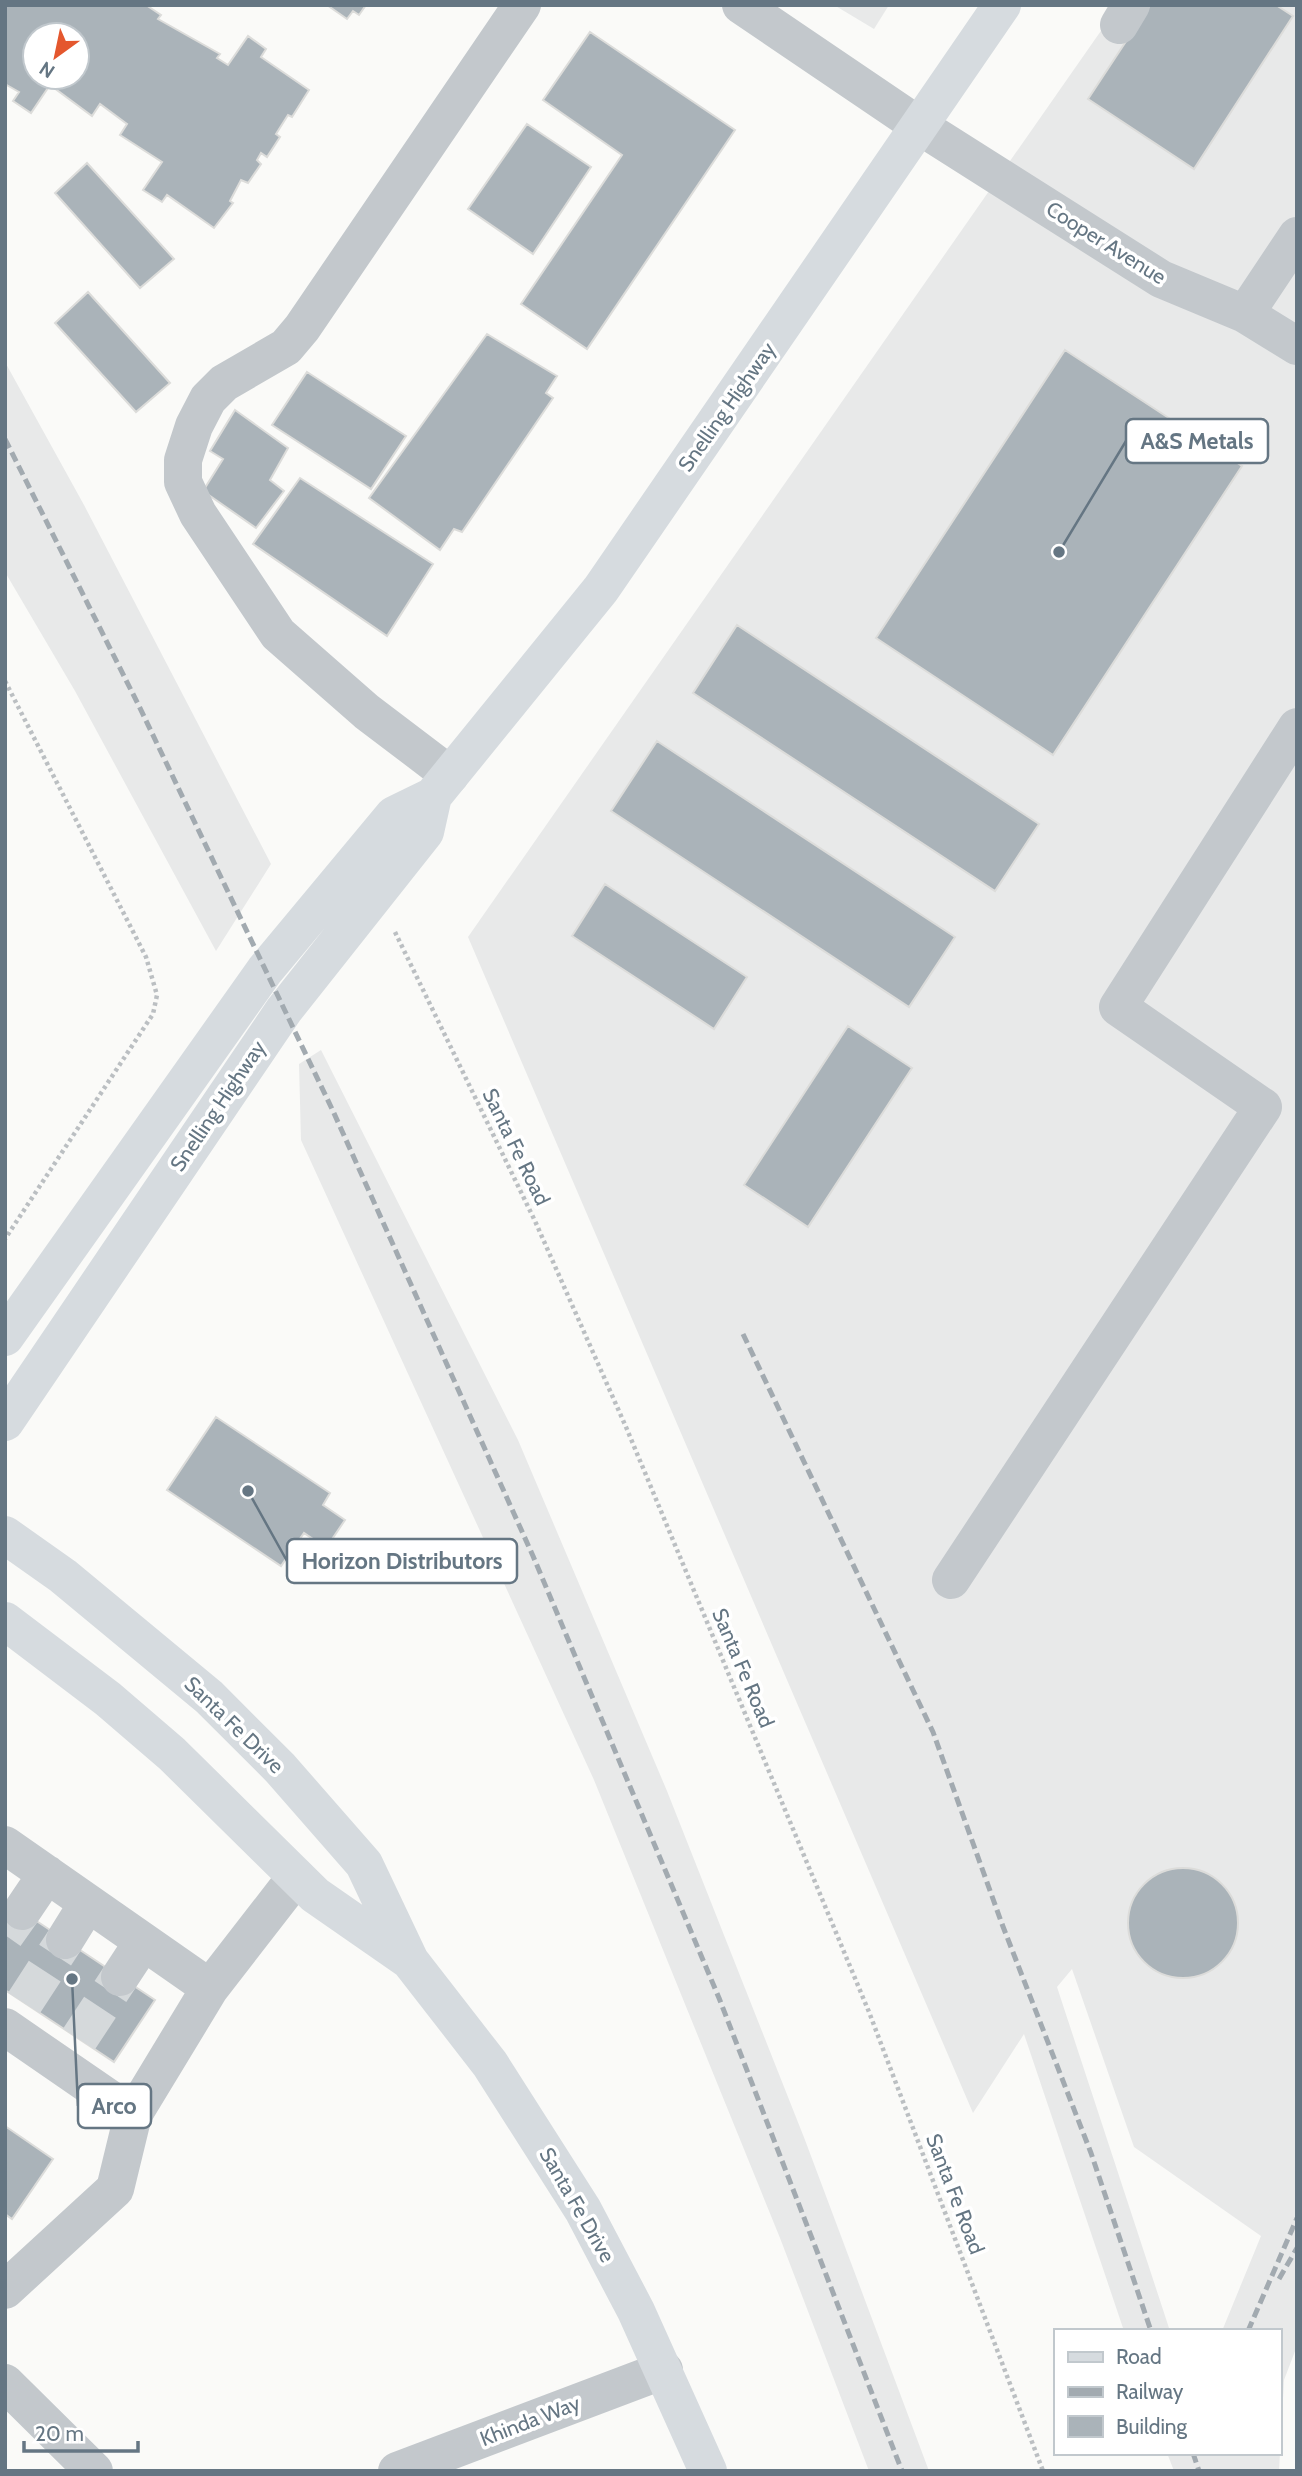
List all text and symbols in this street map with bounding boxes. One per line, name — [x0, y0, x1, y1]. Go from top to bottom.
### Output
north arrow — [21, 21, 91, 91]
text: N — [35, 57, 59, 83]
street label: Cooper Avenue — [1042, 196, 1171, 289]
street label: Snelling Highway — [673, 337, 781, 476]
callout: A&S Metals — [1126, 419, 1268, 463]
text: A&S Metals — [1140, 427, 1254, 455]
street label: Snelling Highway — [165, 1035, 271, 1176]
street label: Santa Fe Road — [477, 1084, 555, 1209]
callout: Horizon Distributors — [287, 1539, 517, 1583]
text: Horizon Distributors — [301, 1547, 503, 1575]
street label: Santa Fe Road — [707, 1605, 780, 1731]
street label: Santa Fe Drive — [179, 1671, 289, 1778]
callout: Arco — [78, 2084, 151, 2128]
text: Arco — [91, 2092, 137, 2120]
street label: Santa Fe Road — [921, 2130, 990, 2258]
street label: Santa Fe Drive — [534, 2143, 620, 2267]
legend — [1054, 2329, 1281, 2455]
text: Road — [1116, 2344, 1162, 2369]
text: Railway — [1116, 2379, 1184, 2404]
street label: Khinda Way — [476, 2390, 584, 2451]
scale bar — [24, 2410, 138, 2454]
text: Building — [1116, 2414, 1188, 2439]
text: 20 m — [35, 2421, 84, 2446]

